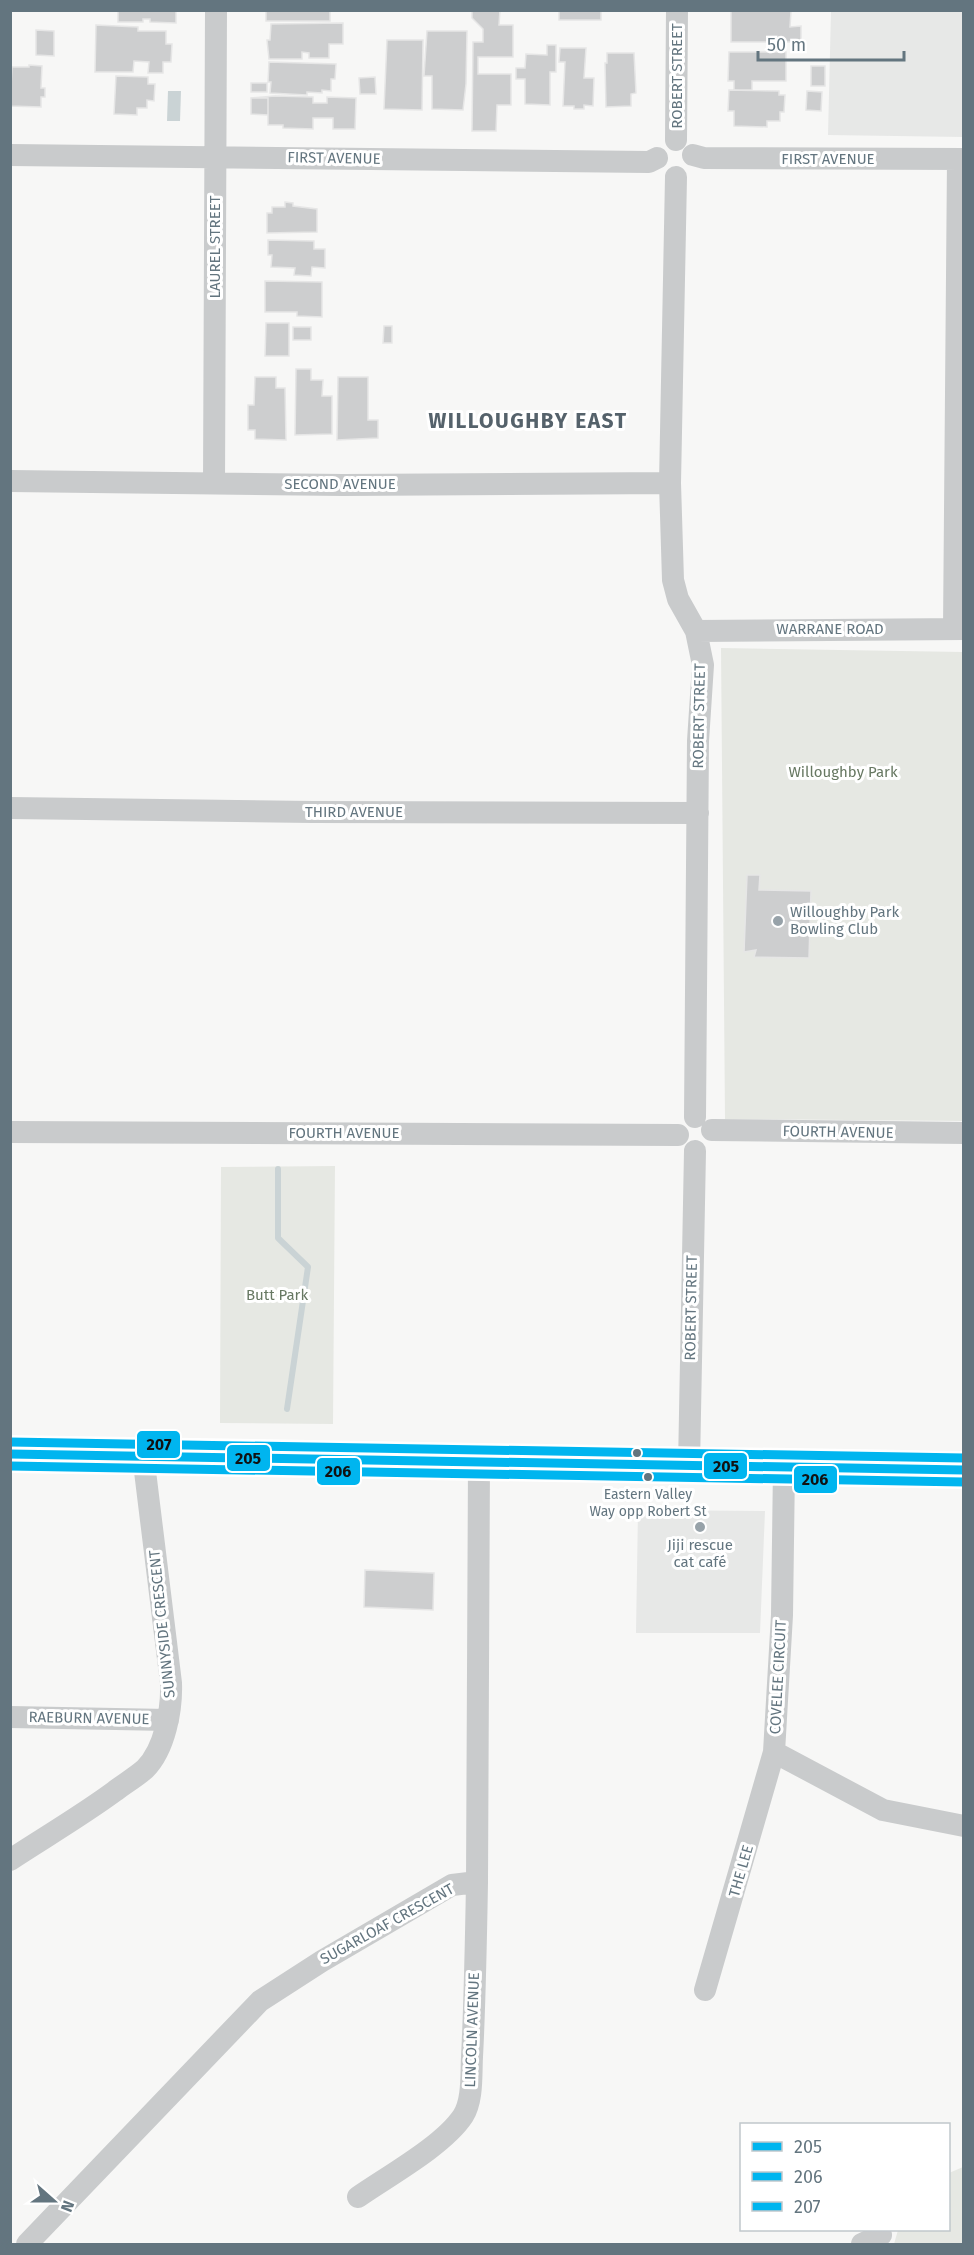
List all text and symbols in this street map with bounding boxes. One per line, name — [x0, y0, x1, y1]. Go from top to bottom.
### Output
street label: ROBERT STREET — [668, 23, 686, 129]
scale bar — [758, 24, 904, 62]
text: 50 m — [767, 34, 806, 56]
street label: FIRST AVENUE — [287, 148, 381, 168]
street label: FIRST AVENUE — [781, 150, 875, 168]
street label: LAUREL STREET — [206, 195, 224, 298]
district label: WILLOUGHBY EAST — [429, 408, 627, 434]
street label: SECOND AVENUE — [284, 475, 396, 493]
street label: WARRANE ROAD — [776, 620, 884, 638]
street label: ROBERT STREET — [689, 663, 709, 769]
park label: Willoughby Park — [788, 763, 898, 781]
street label: THIRD AVENUE — [305, 803, 403, 821]
place label: Willoughby Park Bowling Club — [790, 903, 899, 938]
marker: Willoughby Park Bowling Club — [771, 914, 785, 928]
street label: FOURTH AVENUE — [782, 1122, 894, 1142]
street label: FOURTH AVENUE — [288, 1124, 400, 1142]
street label: ROBERT STREET — [681, 1255, 701, 1361]
park label: Butt Park — [246, 1286, 308, 1304]
line badge: 207 — [136, 1430, 181, 1459]
text: 207 — [147, 1435, 172, 1454]
line badge: 205 — [226, 1444, 271, 1472]
unlabelled marker — [631, 1447, 643, 1459]
text: 205 — [235, 1449, 262, 1468]
line badge: 205 — [703, 1452, 748, 1480]
line badge: 206 — [316, 1457, 361, 1486]
text: 205 — [713, 1457, 740, 1476]
text: 206 — [325, 1462, 351, 1481]
line badge: 206 — [793, 1465, 838, 1494]
text: 206 — [802, 1470, 828, 1489]
marker: Eastern Valley Way opp Robert St — [642, 1471, 654, 1483]
place label: Eastern Valley Way opp Robert St — [590, 1486, 707, 1520]
marker: Jiji rescue cat café — [693, 1520, 707, 1534]
place label: Jiji rescue cat café — [667, 1536, 733, 1571]
street label: SUNNYSIDE CRESCENT — [145, 1549, 179, 1699]
street label: COVELEE CIRCUIT — [766, 1619, 790, 1735]
street label: RAEBURN AVENUE — [28, 1708, 150, 1728]
street label: THE LEE — [725, 1843, 757, 1899]
street label: SUGARLOAF CRESCENT — [317, 1880, 457, 1968]
street label: LINCOLN AVENUE — [461, 1972, 483, 2088]
legend — [740, 2123, 950, 2231]
text: 205 — [794, 2136, 822, 2158]
text: 206 — [794, 2166, 823, 2188]
north arrow — [24, 2171, 84, 2231]
text: 207 — [794, 2196, 821, 2218]
text: N — [57, 2198, 78, 2215]

